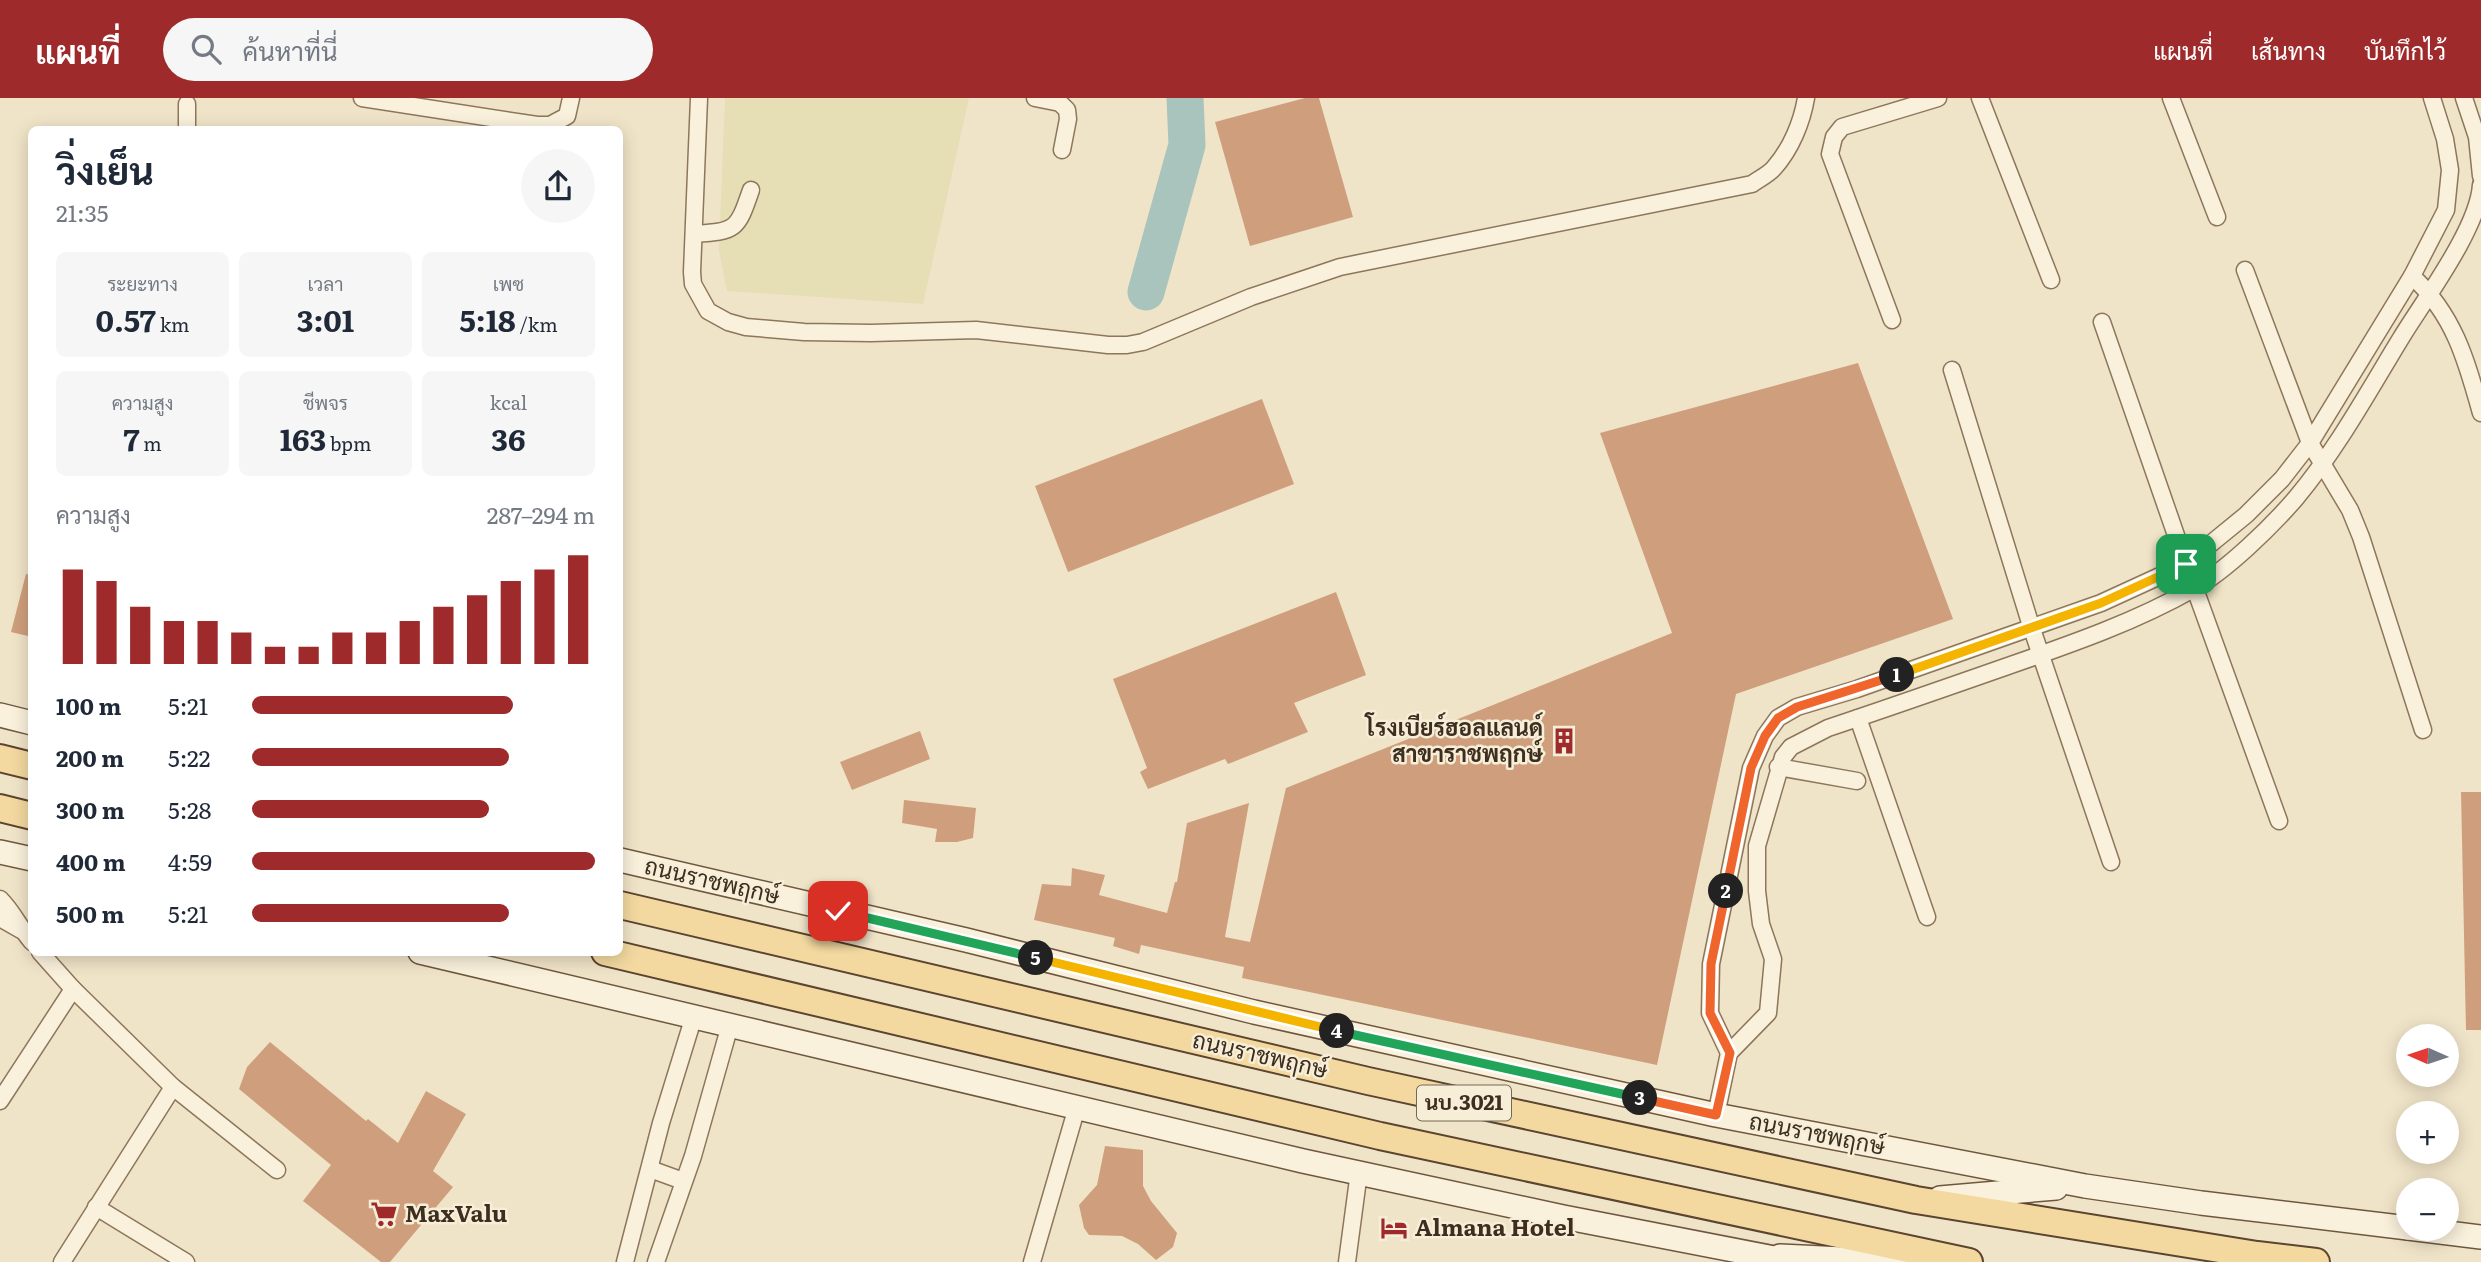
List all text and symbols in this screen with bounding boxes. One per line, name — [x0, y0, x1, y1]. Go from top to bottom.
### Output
search box — [163, 18, 653, 81]
text: แผนที่ — [35, 25, 121, 74]
icon: search — [187, 30, 225, 68]
text: ค้นหาที่นี่ — [243, 30, 338, 69]
text: แผนที่ — [2153, 32, 2213, 67]
text: เส้นทาง — [2251, 32, 2326, 67]
text: บันทึกไว้ — [2364, 32, 2446, 67]
text: วิ่งเย็น — [56, 140, 154, 197]
button: share — [521, 149, 595, 223]
text: 21:35 — [56, 195, 109, 229]
text: ระยะทาง — [107, 269, 178, 297]
text: เวลา — [308, 269, 343, 297]
text: เพซ — [493, 269, 524, 297]
text: 0.57 — [95, 297, 156, 341]
text: 3:01 — [297, 297, 354, 341]
text: 5:18 — [459, 297, 516, 341]
text: km — [156, 310, 190, 338]
text: /km — [516, 310, 558, 338]
text: ความสูง — [112, 388, 173, 416]
text: ชีพจร — [303, 388, 348, 416]
text: kcal — [490, 388, 527, 416]
text: 7 — [123, 416, 140, 460]
text: 163 — [280, 416, 326, 460]
text: 36 — [491, 416, 526, 460]
text: m — [140, 429, 162, 457]
text: bpm — [326, 429, 371, 457]
text: ความสูง — [56, 497, 131, 531]
text: 287–294 m — [487, 497, 595, 531]
pin — [2156, 534, 2216, 594]
icon: arrive — [2167, 545, 2205, 583]
pin: 1 — [1880, 658, 1914, 692]
text: 1 — [1893, 660, 1900, 688]
text: 100 m — [56, 688, 121, 722]
text: 5:21 — [168, 688, 208, 722]
place label: โรงเบียร์ฮอลแลนด์ สาขาราชพฤกษ์ — [1364, 709, 1544, 769]
building icon: โรงเบียร์ฮอลแลนด์ สาขาราชพฤกษ์ — [1549, 726, 1579, 756]
text: 200 m — [56, 740, 124, 774]
text: 5:22 — [168, 740, 210, 774]
text: 300 m — [56, 792, 125, 826]
text: 5:28 — [168, 792, 211, 826]
text: 400 m — [56, 844, 126, 878]
text: 4:59 — [168, 844, 212, 878]
street label: ถนนราชพฤกษ์ — [642, 847, 784, 911]
pin: 2 — [1708, 874, 1744, 908]
text: 2 — [1720, 876, 1731, 904]
pin — [808, 881, 868, 941]
icon: check — [819, 892, 857, 930]
text: 500 m — [56, 896, 124, 930]
text: 5:21 — [168, 896, 208, 930]
pin: 5 — [1018, 940, 1054, 976]
text: 5 — [1030, 943, 1041, 971]
pin: 4 — [1320, 1014, 1354, 1048]
text: 4 — [1331, 1016, 1342, 1044]
street label: ถนนราชพฤกษ์ — [1190, 1021, 1332, 1085]
north arrow — [2396, 1024, 2459, 1087]
map controls — [2396, 1024, 2459, 1241]
pin: 3 — [1622, 1080, 1658, 1116]
text: 3 — [1634, 1083, 1645, 1111]
road number: นบ.3021 — [1417, 1086, 1511, 1121]
button: + — [2396, 1101, 2459, 1164]
street label: ถนนราชพฤกษ์ — [1747, 1102, 1889, 1162]
button: − — [2396, 1178, 2459, 1241]
place label: MaxValu — [405, 1195, 507, 1229]
supermarket icon: MaxValu — [369, 1199, 399, 1229]
place label: Almana Hotel — [1415, 1209, 1575, 1243]
hotel icon: Almana Hotel — [1379, 1213, 1409, 1243]

